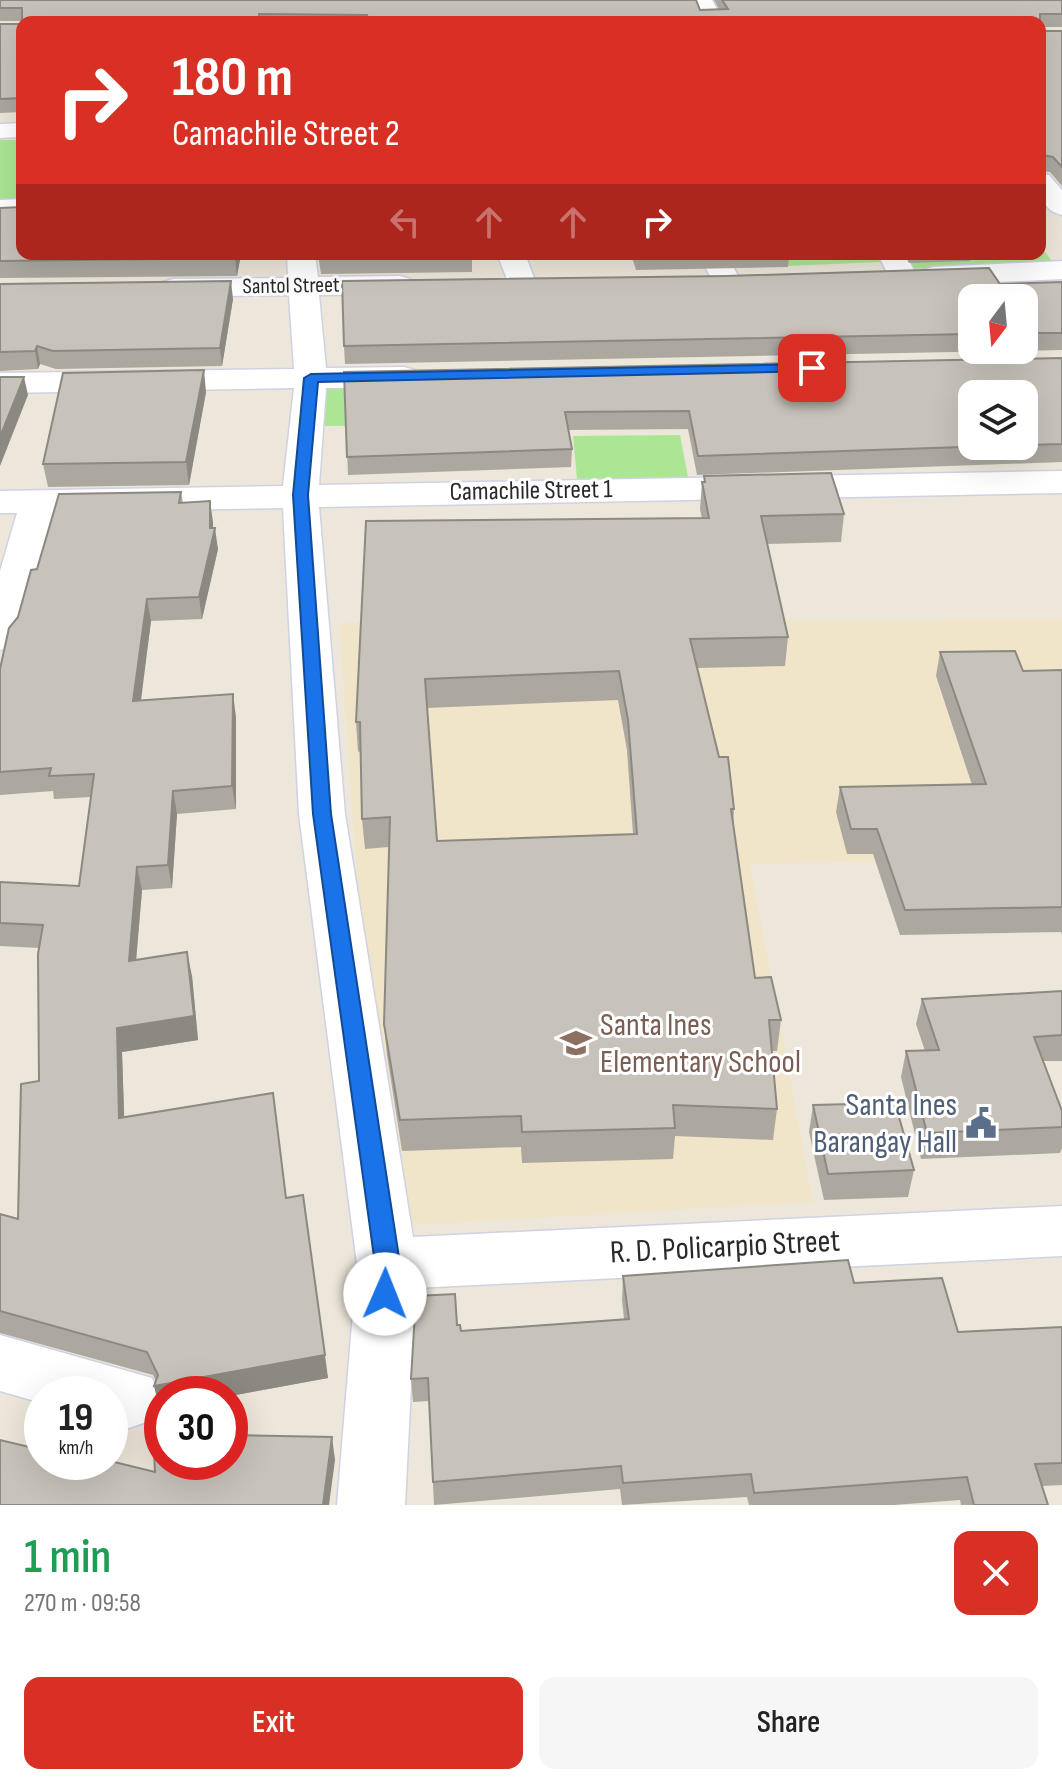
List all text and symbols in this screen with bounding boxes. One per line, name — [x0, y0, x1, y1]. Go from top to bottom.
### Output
text: 180 m — [172, 45, 293, 112]
icon: right — [40, 48, 144, 152]
text: Camachile Street 2 — [172, 113, 400, 156]
icon: left — [383, 200, 427, 244]
icon: ahead — [467, 200, 511, 244]
icon: ahead — [551, 200, 595, 244]
icon: right — [635, 200, 679, 244]
street label: Santol Street — [242, 272, 340, 300]
north arrow — [958, 284, 1038, 364]
map controls — [958, 284, 1038, 460]
pin — [778, 334, 846, 402]
icon: arrive — [790, 346, 834, 390]
button: layers — [958, 380, 1038, 460]
street label: Camachile Street 1 — [449, 474, 613, 508]
place label: Santa Ines Elementary School — [600, 1006, 801, 1082]
school or university icon: Santa Ines Elementary School — [559, 1026, 593, 1060]
place label: Santa Ines Barangay Hall — [813, 1086, 957, 1162]
public building icon: Santa Ines Barangay Hall — [964, 1106, 998, 1140]
street label: R. D. Policarpio Street — [609, 1221, 841, 1273]
position arrow — [343, 1252, 427, 1336]
speed limit sign: 30 — [144, 1376, 248, 1480]
text: 19 — [59, 1394, 93, 1442]
text: km/h — [59, 1436, 93, 1460]
text: 1 min — [24, 1529, 111, 1586]
button: close — [954, 1531, 1038, 1615]
text: 270 m · 09:58 — [24, 1588, 141, 1619]
button: Exit — [24, 1677, 523, 1769]
button: Share — [539, 1677, 1038, 1769]

